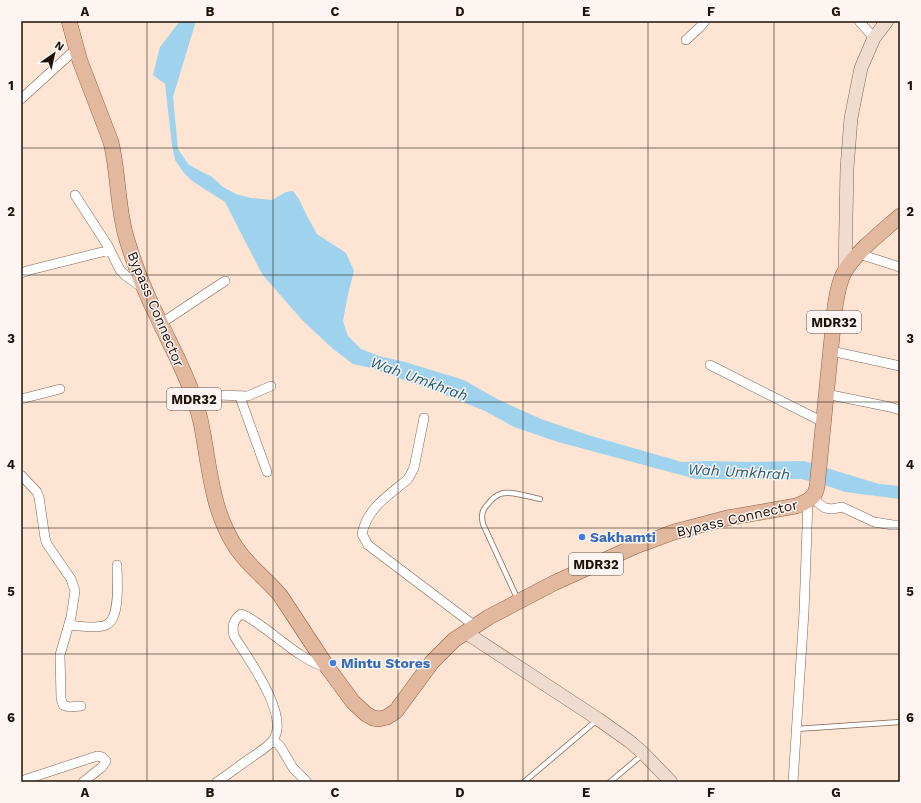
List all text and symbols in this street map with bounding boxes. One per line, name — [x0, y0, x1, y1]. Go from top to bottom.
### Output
text: A — [81, 4, 90, 19]
text: B — [206, 4, 215, 19]
text: C — [331, 4, 340, 19]
text: D — [455, 4, 465, 19]
text: E — [582, 4, 590, 19]
text: F — [707, 4, 715, 19]
text: G — [831, 4, 841, 19]
north arrow — [34, 34, 74, 74]
text: N — [52, 38, 66, 54]
text: 1 — [8, 78, 14, 93]
text: 1 — [907, 78, 913, 93]
text: 2 — [7, 204, 15, 219]
text: 2 — [906, 204, 914, 219]
street label: Bypass Connector — [124, 249, 188, 369]
road number: MDR32 — [807, 311, 861, 333]
text: 3 — [7, 331, 15, 346]
text: 3 — [906, 331, 914, 346]
water label: Wah Umkhrah — [368, 353, 470, 405]
road number: MDR32 — [167, 388, 221, 410]
text: 4 — [7, 457, 16, 472]
text: 4 — [906, 457, 915, 472]
water label: Wah Umkhrah — [687, 460, 791, 484]
street label: Bypass Connector — [675, 496, 799, 540]
place label: Sakhamti — [590, 529, 656, 545]
marker: Sakhamti — [577, 532, 587, 542]
road number: MDR32 — [569, 553, 623, 575]
text: 5 — [7, 584, 15, 599]
text: 5 — [906, 584, 914, 599]
place label: Mintu Stores — [341, 655, 431, 671]
marker: Mintu Stores — [328, 658, 338, 668]
text: 6 — [7, 710, 15, 725]
text: 6 — [906, 710, 914, 725]
text: A — [81, 785, 90, 800]
text: B — [206, 785, 215, 800]
text: C — [331, 785, 340, 800]
text: D — [455, 785, 465, 800]
text: E — [582, 785, 590, 800]
text: F — [707, 785, 715, 800]
text: G — [831, 785, 841, 800]

